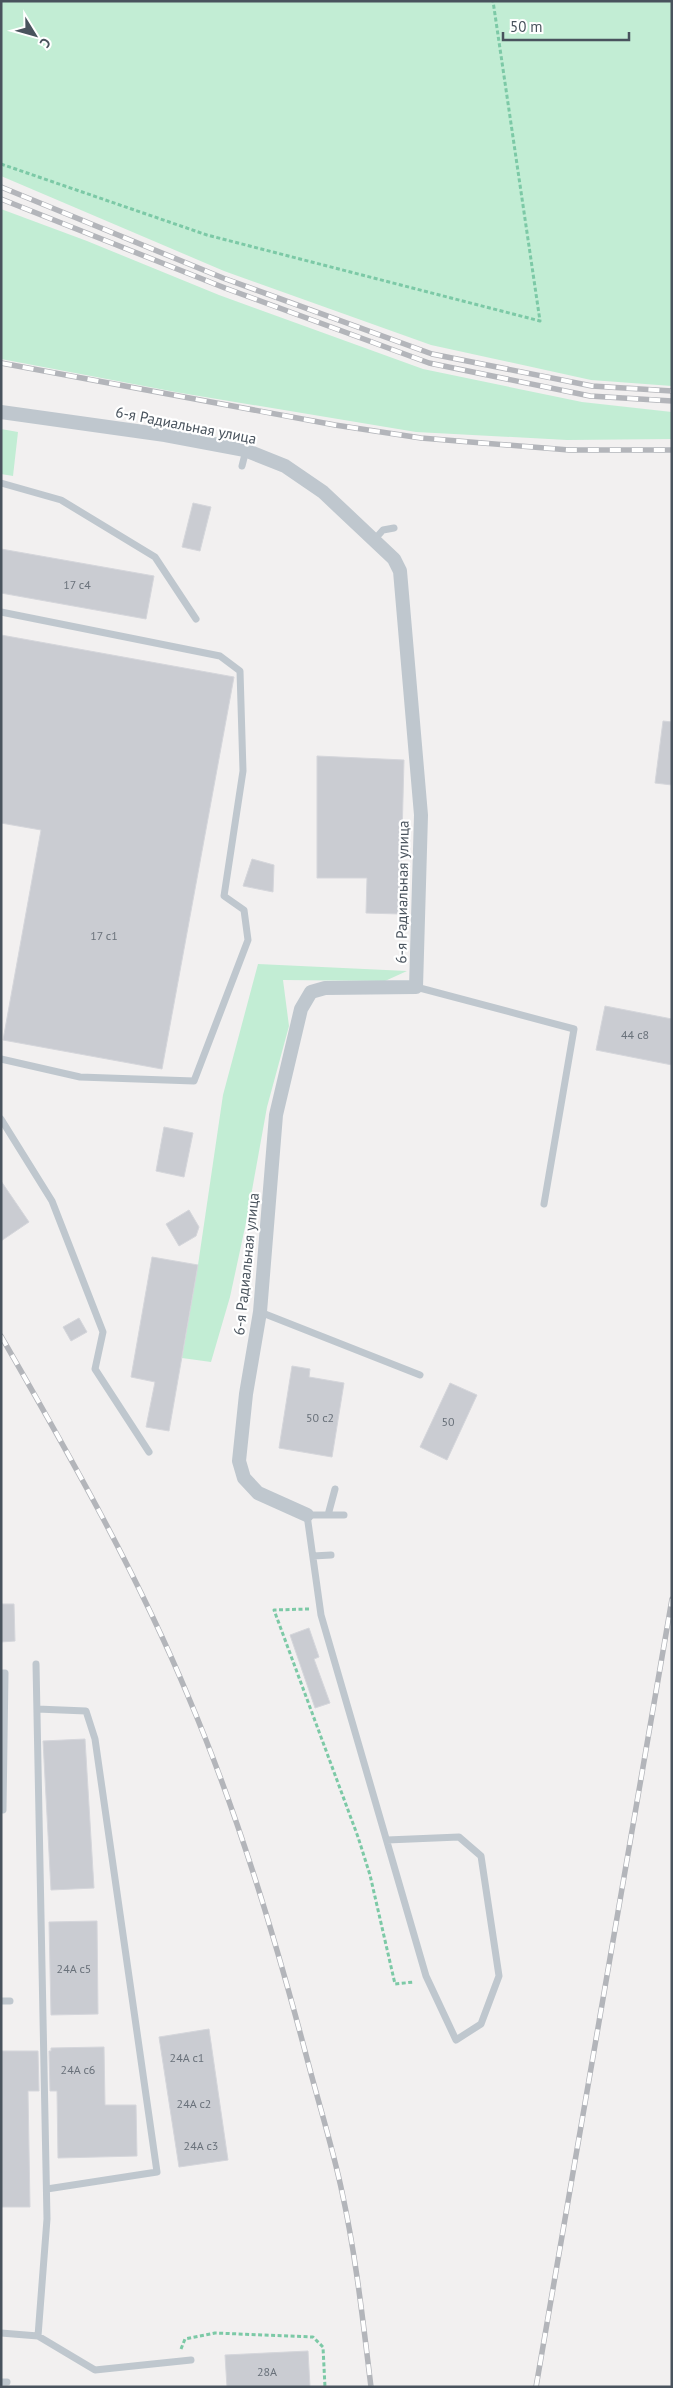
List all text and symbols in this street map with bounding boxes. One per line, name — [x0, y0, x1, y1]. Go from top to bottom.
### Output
north arrow — [10, 10, 60, 60]
scale bar — [503, 10, 629, 42]
text: 50 m — [510, 17, 543, 36]
text: С — [36, 34, 55, 52]
street label: 6-я Радиальная улица — [114, 402, 258, 448]
house number: 17 с4 — [63, 577, 91, 592]
street label: 6-я Радиальная улица — [391, 820, 413, 964]
house number: 17 с1 — [90, 928, 118, 943]
house number: 44 с8 — [621, 1027, 649, 1042]
street label: 6-я Радиальная улица — [229, 1192, 263, 1336]
house number: 50 с2 — [306, 1410, 334, 1425]
house number: 50 — [441, 1414, 455, 1429]
house number: 24А с5 — [57, 1961, 91, 1976]
house number: 24А с1 — [170, 2050, 204, 2065]
house number: 24А с6 — [61, 2062, 95, 2077]
house number: 24А с2 — [177, 2096, 211, 2111]
house number: 24А с3 — [184, 2138, 218, 2153]
house number: 28А — [257, 2364, 277, 2379]

